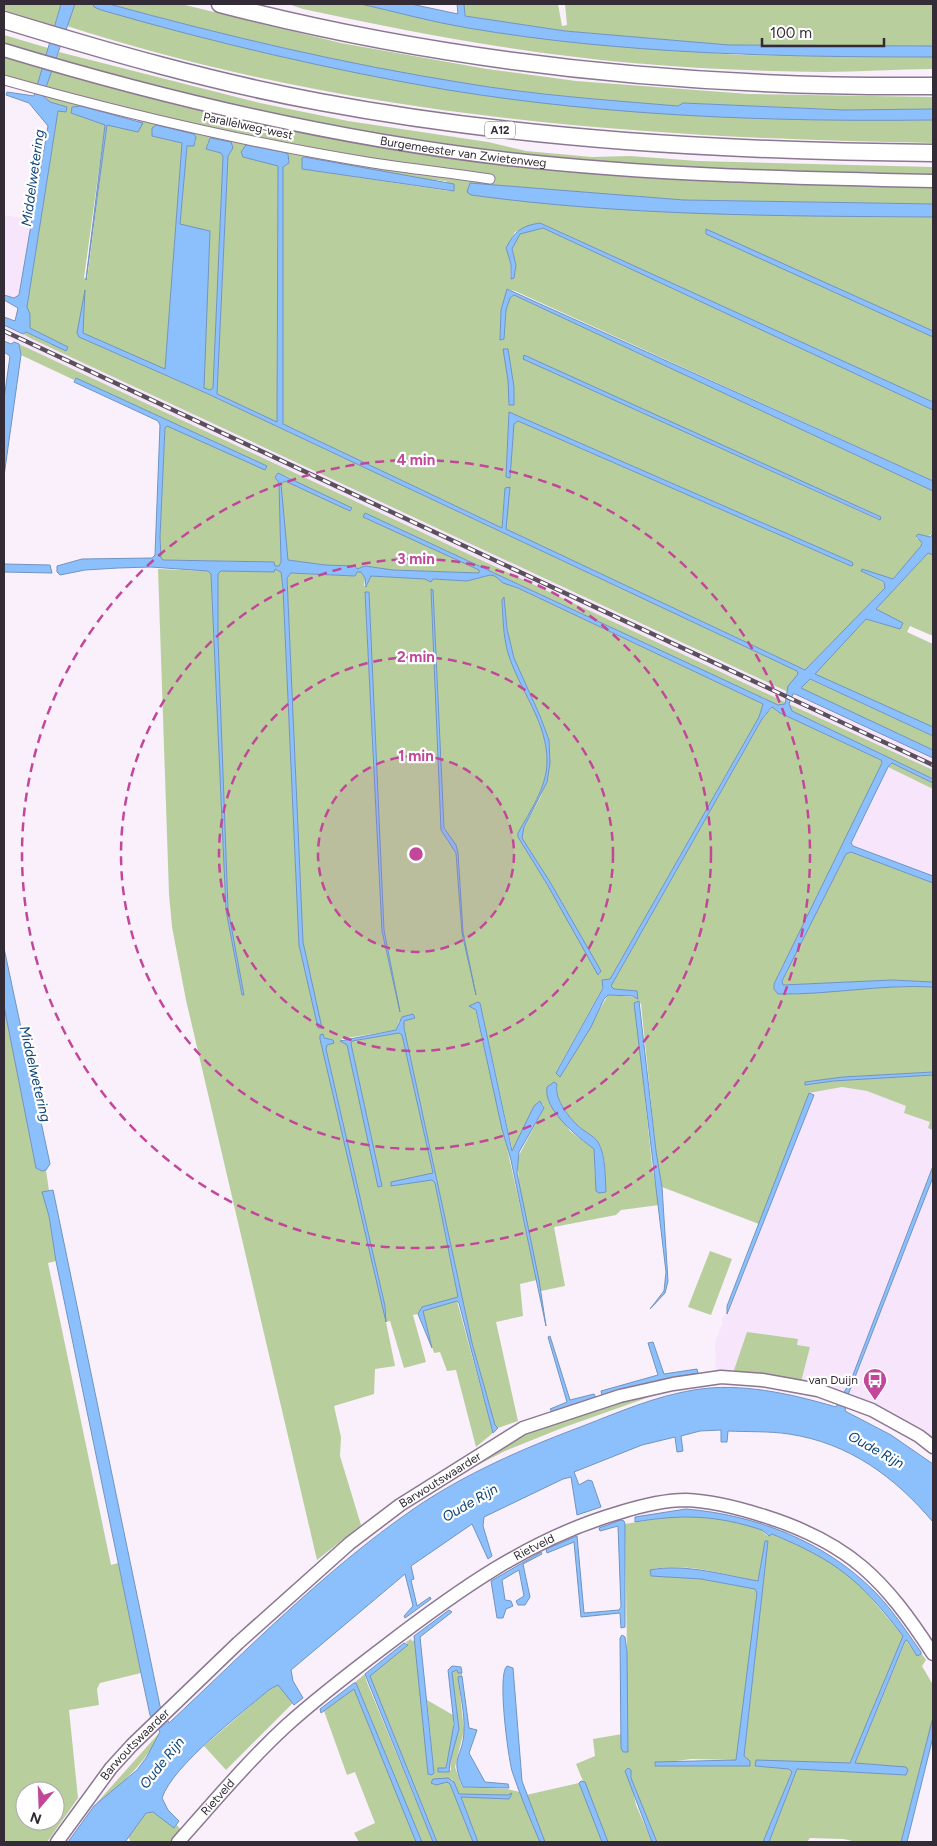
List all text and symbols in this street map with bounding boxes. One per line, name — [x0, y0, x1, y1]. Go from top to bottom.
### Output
scale bar — [762, 15, 884, 47]
text: 100 m — [770, 24, 812, 42]
street label: Parallelweg-west — [202, 110, 295, 142]
road number: A12 — [485, 122, 515, 138]
water label: Middelwetering — [18, 128, 48, 228]
street label: Burgemeester van Zwietenweg — [379, 134, 547, 170]
text: 4 min — [397, 451, 435, 469]
text: 3 min — [397, 550, 435, 568]
text: 2 min — [397, 648, 435, 666]
text: 1 min — [398, 747, 434, 765]
centre of rings — [407, 845, 425, 863]
water label: Middelwetering — [16, 1024, 54, 1124]
bus stop icon: van Duijn — [862, 1367, 888, 1401]
place label: van Duijn — [808, 1373, 858, 1387]
water label: Oude Rijn — [845, 1428, 907, 1472]
street label: Barwoutswaarder — [396, 1449, 484, 1511]
water label: Oude Rijn — [439, 1480, 501, 1526]
street label: Rietveld — [511, 1531, 557, 1563]
street label: Barwoutswaarder — [97, 1706, 172, 1783]
water label: Oude Rijn — [136, 1734, 188, 1792]
street label: Rietveld — [198, 1776, 238, 1818]
north arrow — [15, 1781, 65, 1831]
text: N — [28, 1808, 44, 1828]

